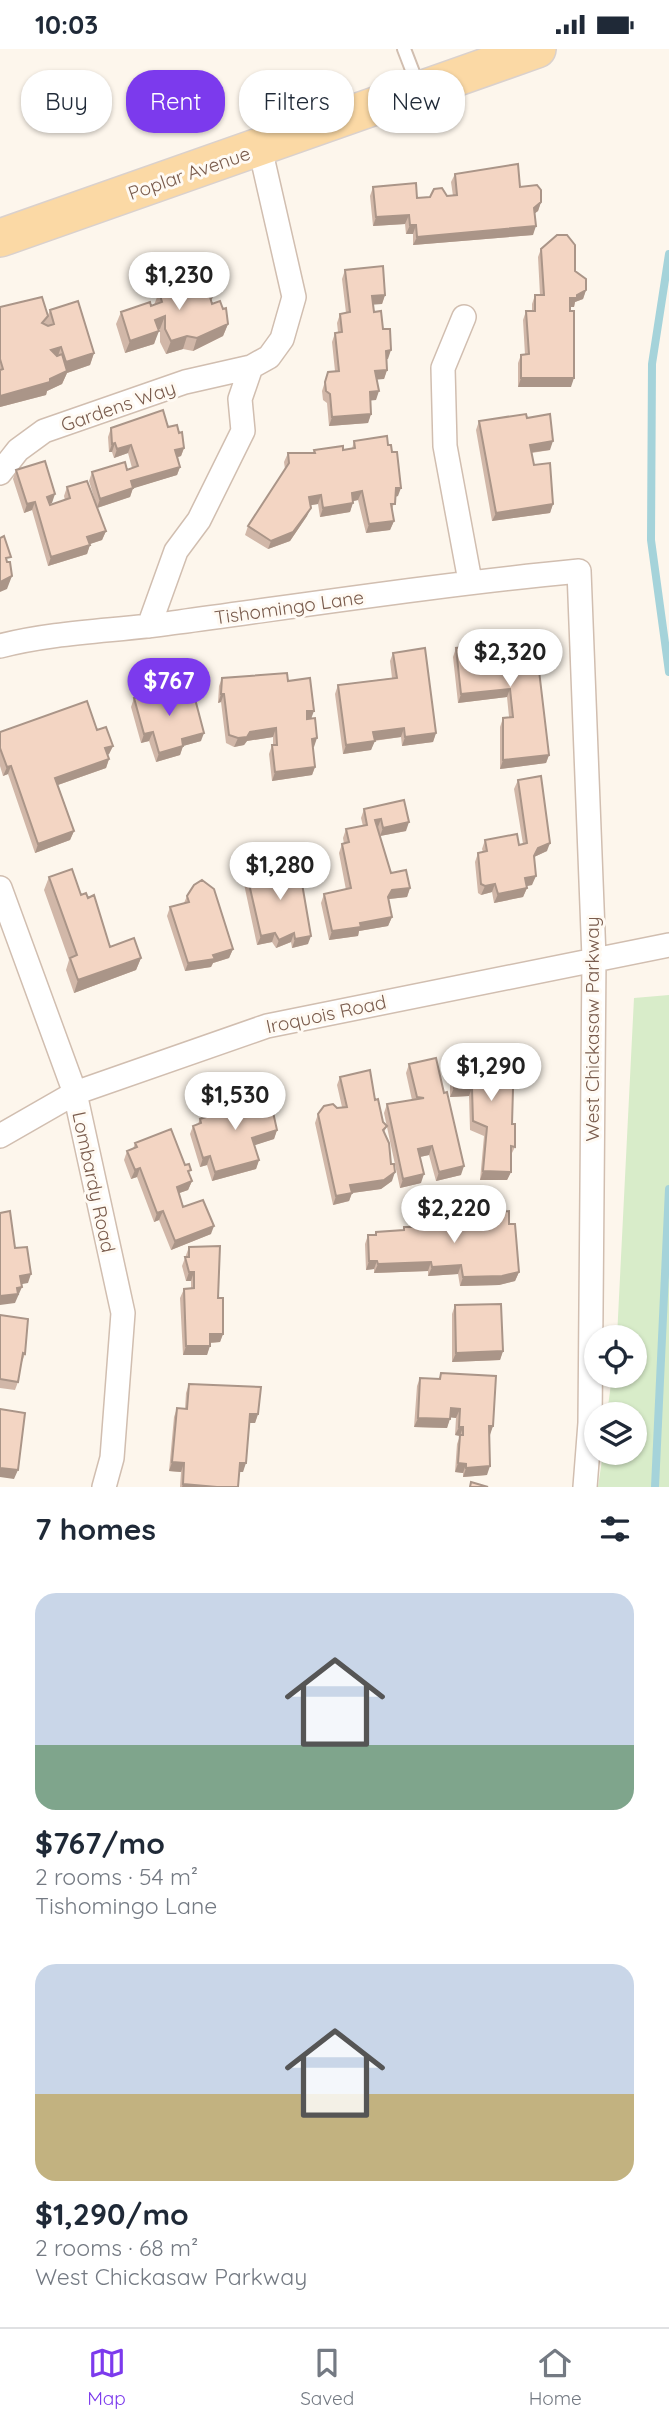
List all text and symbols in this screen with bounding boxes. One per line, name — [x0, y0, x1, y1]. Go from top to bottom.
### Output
text: 10:03 — [35, 8, 98, 41]
chip: Buy — [21, 70, 112, 133]
chip: Rent — [126, 70, 225, 133]
chip: Filters — [239, 70, 354, 133]
chip: New — [368, 70, 465, 133]
street label: Poplar Avenue — [125, 141, 253, 205]
pin: $1,230 — [122, 253, 236, 312]
text: $1,230 — [145, 260, 213, 289]
street label: Gardens Way — [58, 375, 178, 437]
street label: Tishomingo Lane — [213, 585, 365, 629]
pin: $2,320 — [453, 629, 567, 689]
text: $2,320 — [474, 637, 546, 666]
pin: $767 — [128, 659, 210, 718]
text: $767 — [143, 666, 195, 695]
pin: $1,280 — [223, 843, 337, 902]
text: $1,280 — [246, 850, 314, 879]
street label: West Chickasaw Parkway — [580, 917, 604, 1141]
street label: Iroquois Road — [264, 990, 388, 1038]
pin: $1,290 — [434, 1044, 548, 1103]
text: $1,290 — [456, 1051, 526, 1080]
pin: $1,530 — [178, 1073, 292, 1132]
text: $1,530 — [201, 1080, 269, 1109]
street label: Lombardy Road — [67, 1109, 121, 1255]
pin: $2,220 — [397, 1185, 511, 1245]
text: $2,220 — [417, 1193, 491, 1222]
map controls — [584, 1325, 647, 1465]
button: locate — [584, 1325, 647, 1388]
button: layers — [584, 1402, 647, 1465]
text: 7 homes — [35, 1510, 156, 1548]
icon: filters — [596, 1510, 634, 1548]
icon: home — [272, 1639, 398, 1765]
text: $767/mo — [35, 1824, 165, 1862]
text: 2 rooms · 54 m² — [35, 1862, 198, 1891]
text: Tishomingo Lane — [35, 1891, 217, 1920]
icon: home — [272, 2010, 398, 2136]
text: $1,290/mo — [35, 2195, 189, 2233]
text: 2 rooms · 68 m² — [35, 2233, 198, 2262]
text: West Chickasaw Parkway — [35, 2262, 307, 2291]
tab: Map — [87, 2344, 126, 2410]
tab: Saved — [300, 2344, 354, 2410]
tab: Home — [529, 2344, 582, 2410]

